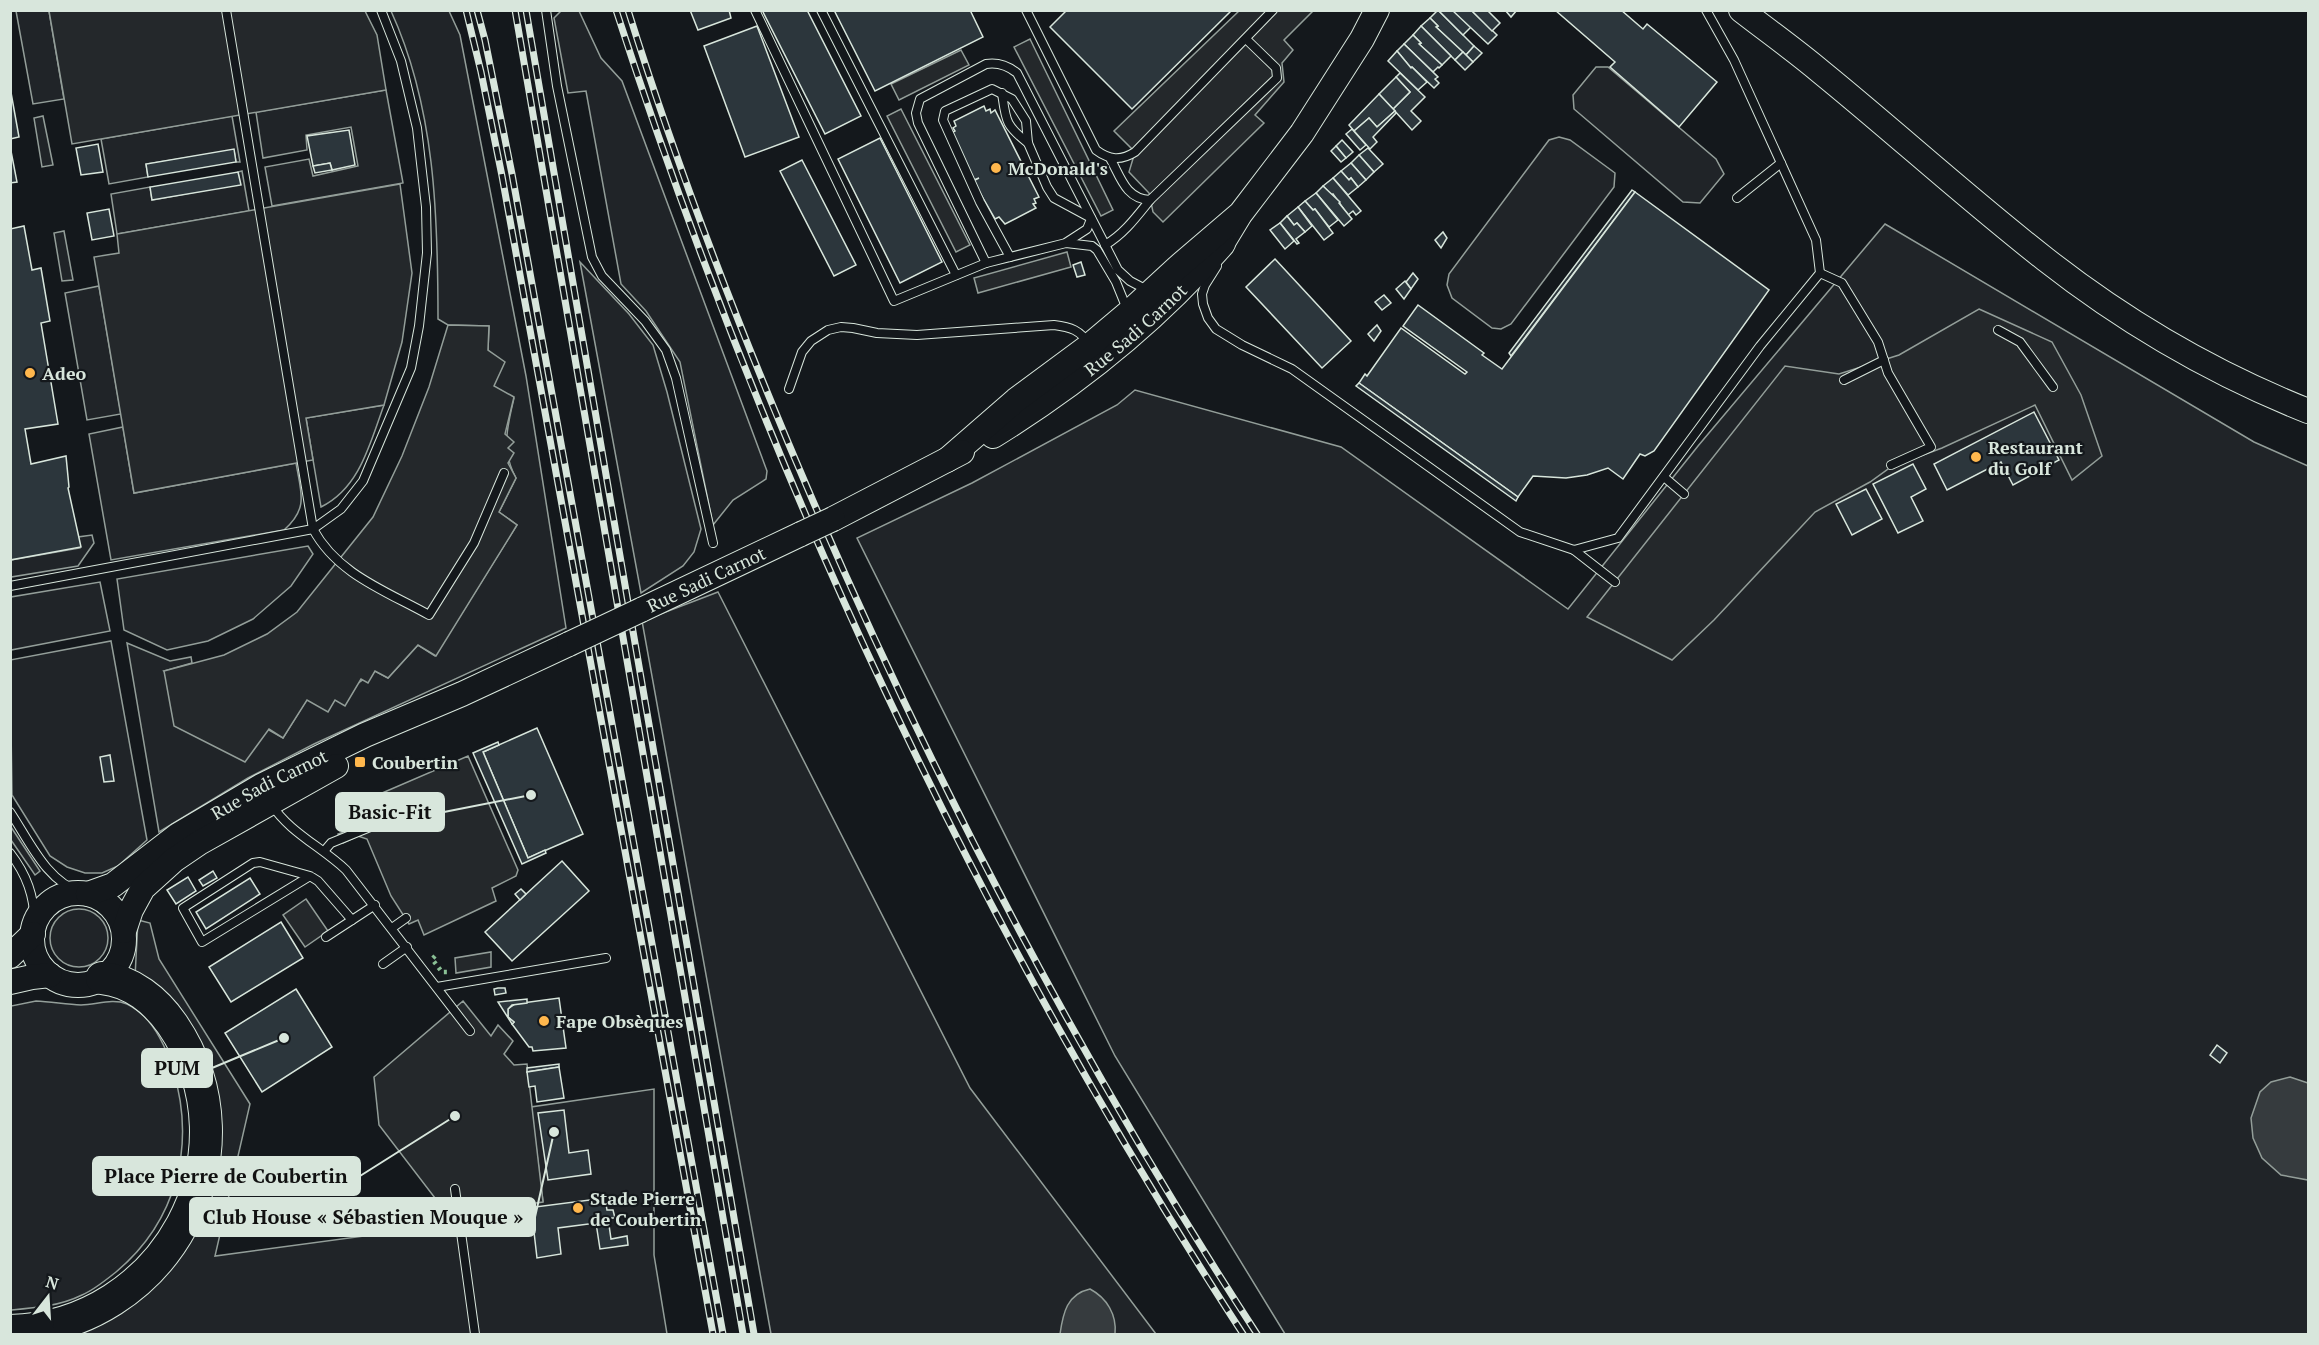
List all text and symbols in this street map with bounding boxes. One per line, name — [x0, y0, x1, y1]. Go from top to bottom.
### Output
place label: McDonald's — [1008, 156, 1108, 180]
marker: McDonald's — [989, 161, 1003, 175]
street label: Rue Sadi Carnot — [1079, 278, 1192, 381]
place label: Adeo — [42, 361, 87, 385]
marker: Adeo — [23, 366, 37, 380]
place label: Restaurant du Golf — [1988, 435, 2083, 480]
marker: Restaurant du Golf — [1969, 450, 1983, 464]
street label: Rue Sadi Carnot — [643, 541, 770, 618]
street label: Rue Sadi Carnot — [206, 743, 331, 825]
place label: Coubertin — [372, 750, 458, 774]
marker: Coubertin — [353, 755, 367, 769]
callout: Basic-Fit — [336, 793, 444, 831]
text: Basic-Fit — [348, 798, 432, 825]
place label: Fape Obsèques — [556, 1009, 683, 1033]
marker: Fape Obsèques — [537, 1014, 551, 1028]
callout: PUM — [142, 1049, 212, 1087]
text: PUM — [154, 1054, 200, 1081]
callout: Place Pierre de Coubertin — [93, 1157, 360, 1195]
text: Place Pierre de Coubertin — [104, 1162, 348, 1189]
place label: Stade Pierre de Coubertin — [590, 1186, 702, 1231]
callout: Club House « Sébastien Mouque » — [190, 1198, 535, 1236]
marker: Stade Pierre de Coubertin — [571, 1201, 585, 1215]
text: Club House « Sébastien Mouque » — [203, 1203, 523, 1230]
north arrow — [18, 1267, 78, 1327]
text: N — [43, 1270, 61, 1295]

